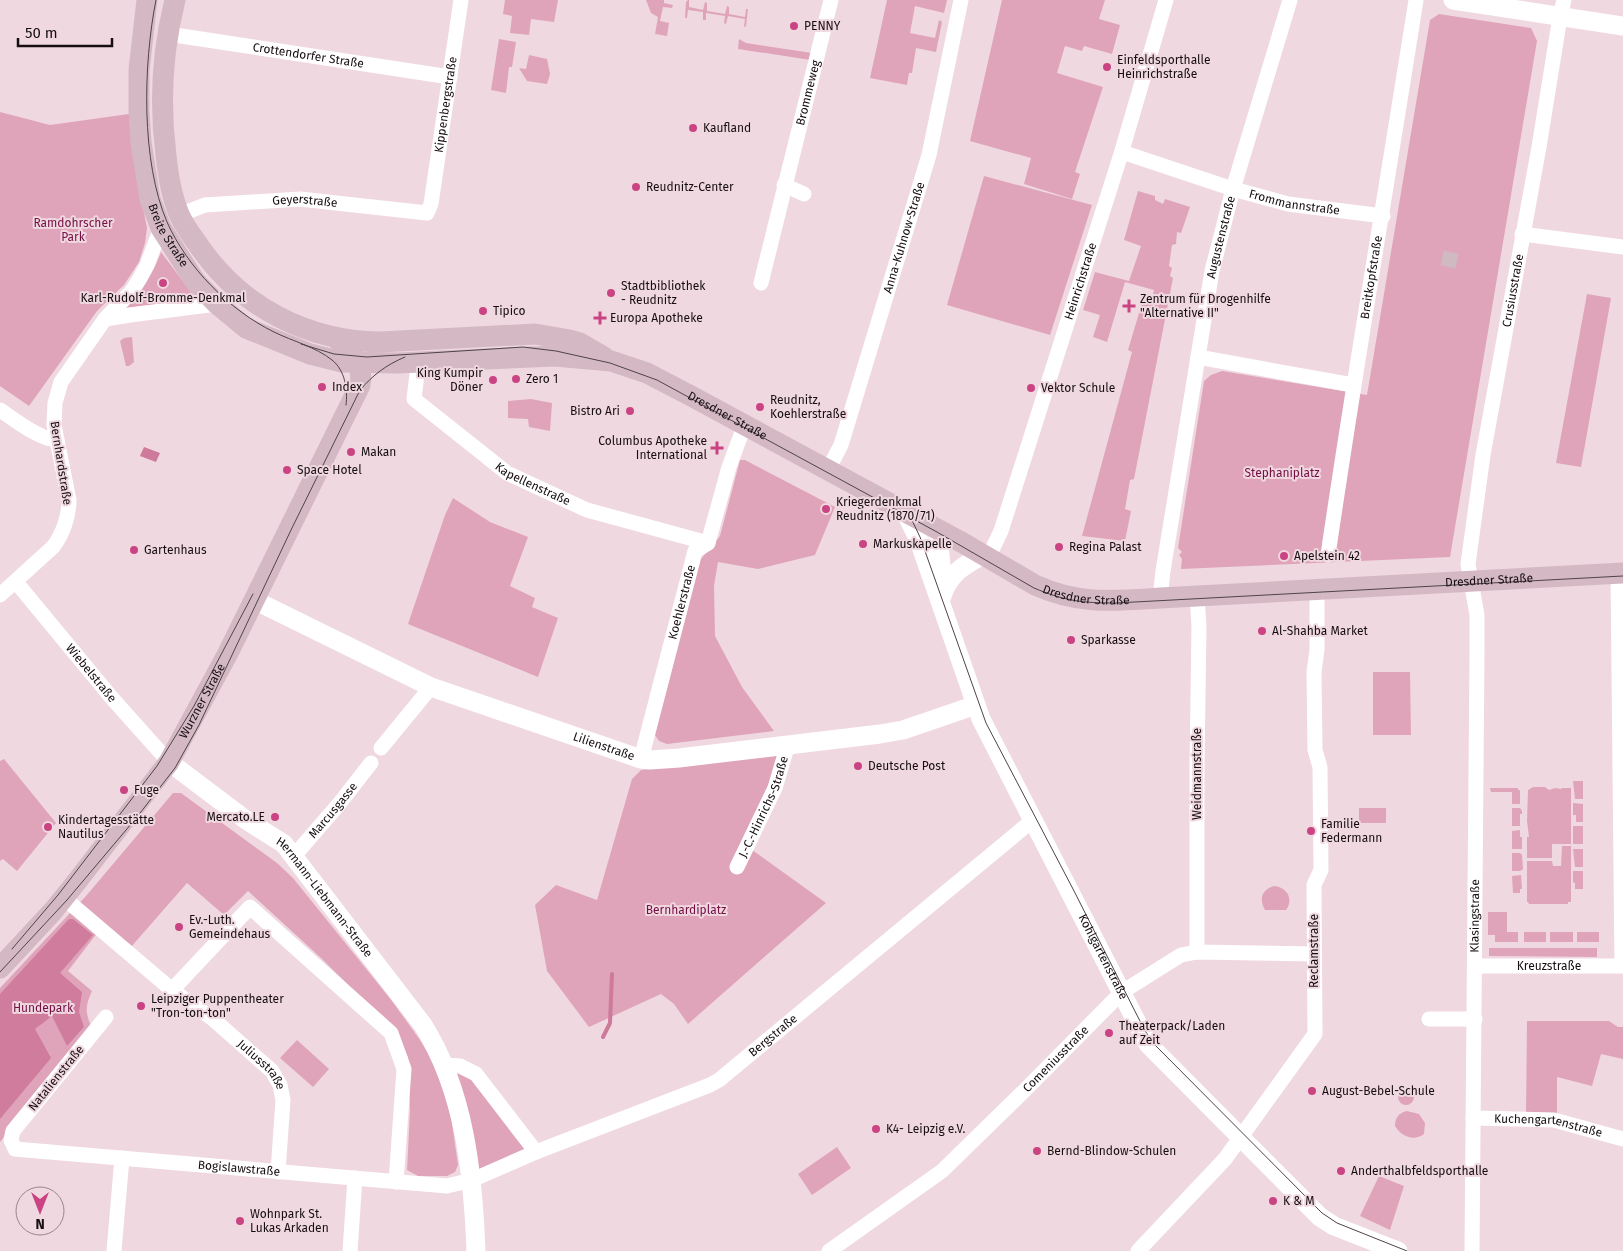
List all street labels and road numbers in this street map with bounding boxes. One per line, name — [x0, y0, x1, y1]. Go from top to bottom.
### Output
street label: Crottendorfer Straße — [252, 40, 365, 71]
street label: Kippenbergstraße — [432, 56, 460, 154]
street label: Brommeweg — [793, 58, 823, 127]
street label: Anna-Kuhnow-Straße — [880, 180, 927, 295]
street label: Frommannstraße — [1247, 187, 1341, 217]
street label: Geyerstraße — [272, 192, 338, 210]
street label: Augustenstraße — [1204, 194, 1238, 280]
street label: Breite Straße — [145, 202, 191, 270]
street label: Breitkopfstraße — [1358, 235, 1385, 320]
street label: Heinrichstraße — [1062, 241, 1099, 322]
street label: Crusiusstraße — [1499, 253, 1526, 328]
street label: Dresdner Straße — [685, 388, 769, 443]
street label: Bernhardstraße — [47, 420, 75, 506]
street label: Kapellenstraße — [492, 459, 573, 508]
street label: Koehlerstraße — [665, 563, 698, 641]
street label: Dresdner Straße — [1445, 571, 1533, 590]
street label: Dresdner Straße — [1041, 582, 1130, 608]
street label: Wiebelstraße — [63, 641, 119, 705]
street label: Wurzner Straße — [176, 661, 228, 741]
street label: Weidmannstraße — [1190, 728, 1204, 820]
street label: Lilienstraße — [571, 729, 637, 763]
street label: J.-C.-Hinrichs-Straße — [736, 754, 791, 860]
street label: Marcusgasse — [306, 780, 360, 841]
street label: Hermann-Liebmann-Straße — [274, 834, 375, 960]
street label: Klasingstraße — [1467, 879, 1482, 953]
street label: Kohlgartenstraße — [1075, 912, 1131, 1002]
street label: Reclamstraße — [1307, 914, 1321, 988]
street label: Kreuzstraße — [1517, 959, 1581, 973]
street label: Bergstraße — [746, 1011, 800, 1060]
street label: Comeniusstraße — [1020, 1023, 1091, 1095]
street label: Juliusstraße — [234, 1037, 288, 1091]
street label: Natalienstraße — [25, 1042, 87, 1114]
street label: Kuchengartenstraße — [1494, 1112, 1604, 1140]
street label: Bogislawstraße — [197, 1158, 281, 1179]

